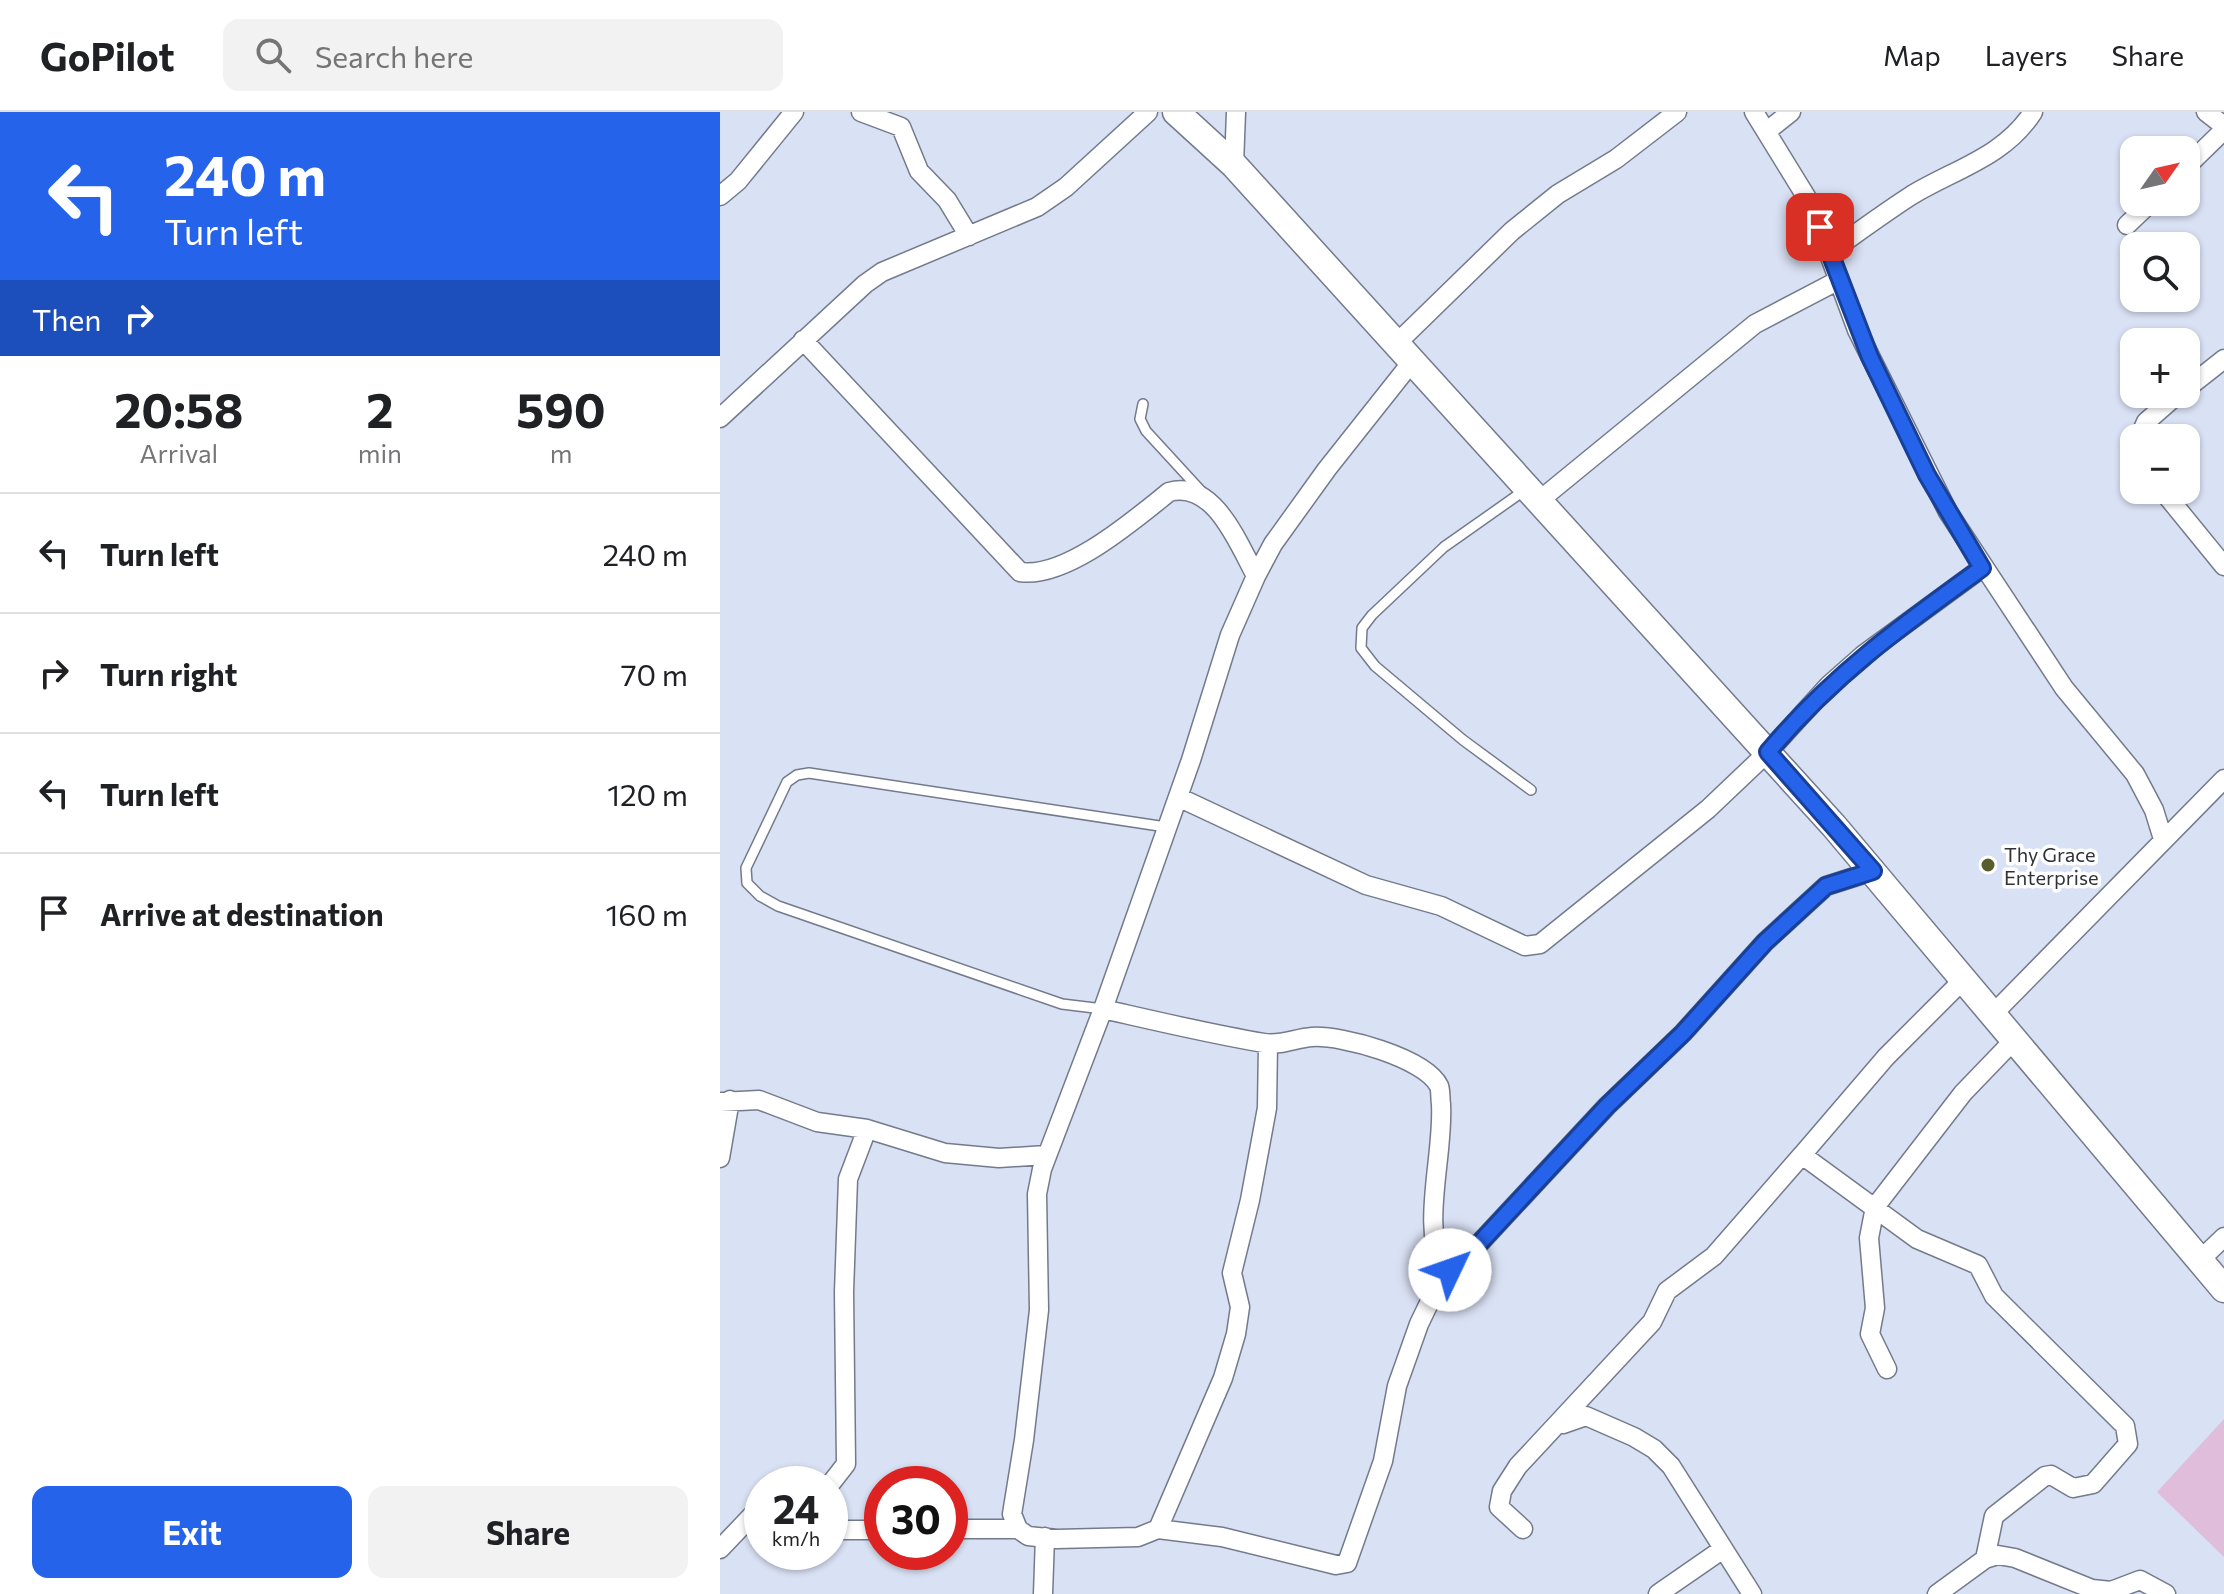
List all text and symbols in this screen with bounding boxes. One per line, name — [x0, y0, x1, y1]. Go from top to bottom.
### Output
search box — [223, 19, 783, 91]
text: GoPilot — [40, 32, 175, 79]
icon: search — [251, 33, 295, 77]
text: Search here — [315, 37, 473, 74]
text: Map — [1883, 38, 1941, 72]
text: Layers — [1985, 38, 2067, 72]
text: Share — [2111, 38, 2184, 72]
north arrow — [2120, 136, 2200, 216]
map controls — [2120, 136, 2200, 504]
text: 240 m — [164, 139, 326, 208]
icon: left — [32, 144, 136, 248]
pin — [1786, 193, 1854, 261]
icon: arrive — [1798, 205, 1842, 249]
text: Turn left — [164, 208, 303, 252]
button: search — [2120, 232, 2200, 312]
icon: right — [117, 296, 161, 340]
text: Then — [32, 300, 101, 337]
button: + — [2120, 328, 2200, 408]
text: 20:58 — [114, 379, 244, 438]
text: 2 — [366, 379, 394, 438]
text: 590 — [516, 379, 606, 438]
button: − — [2120, 424, 2200, 504]
text: Arrival — [140, 437, 218, 468]
text: min — [358, 437, 402, 468]
text: m — [550, 437, 572, 468]
icon: left — [32, 531, 76, 575]
text: Turn left — [100, 535, 219, 572]
text: 240 m — [602, 535, 688, 572]
icon: right — [32, 651, 76, 695]
text: Turn right — [100, 655, 237, 692]
text: 70 m — [621, 655, 688, 692]
icon: left — [32, 771, 76, 815]
text: Turn left — [100, 775, 219, 812]
text: 120 m — [607, 775, 688, 812]
place label: Thy Grace Enterprise — [2004, 842, 2099, 889]
marker: Thy Grace Enterprise — [1979, 856, 1997, 874]
icon: arrive — [32, 891, 76, 935]
text: Arrive at destination — [100, 895, 384, 932]
text: 160 m — [605, 895, 688, 932]
position arrow — [1408, 1228, 1492, 1312]
speed limit sign: 30 — [864, 1466, 968, 1570]
text: 24 — [773, 1483, 819, 1532]
button: Exit — [32, 1486, 352, 1578]
button: Share — [368, 1486, 688, 1578]
text: km/h — [772, 1526, 820, 1550]

